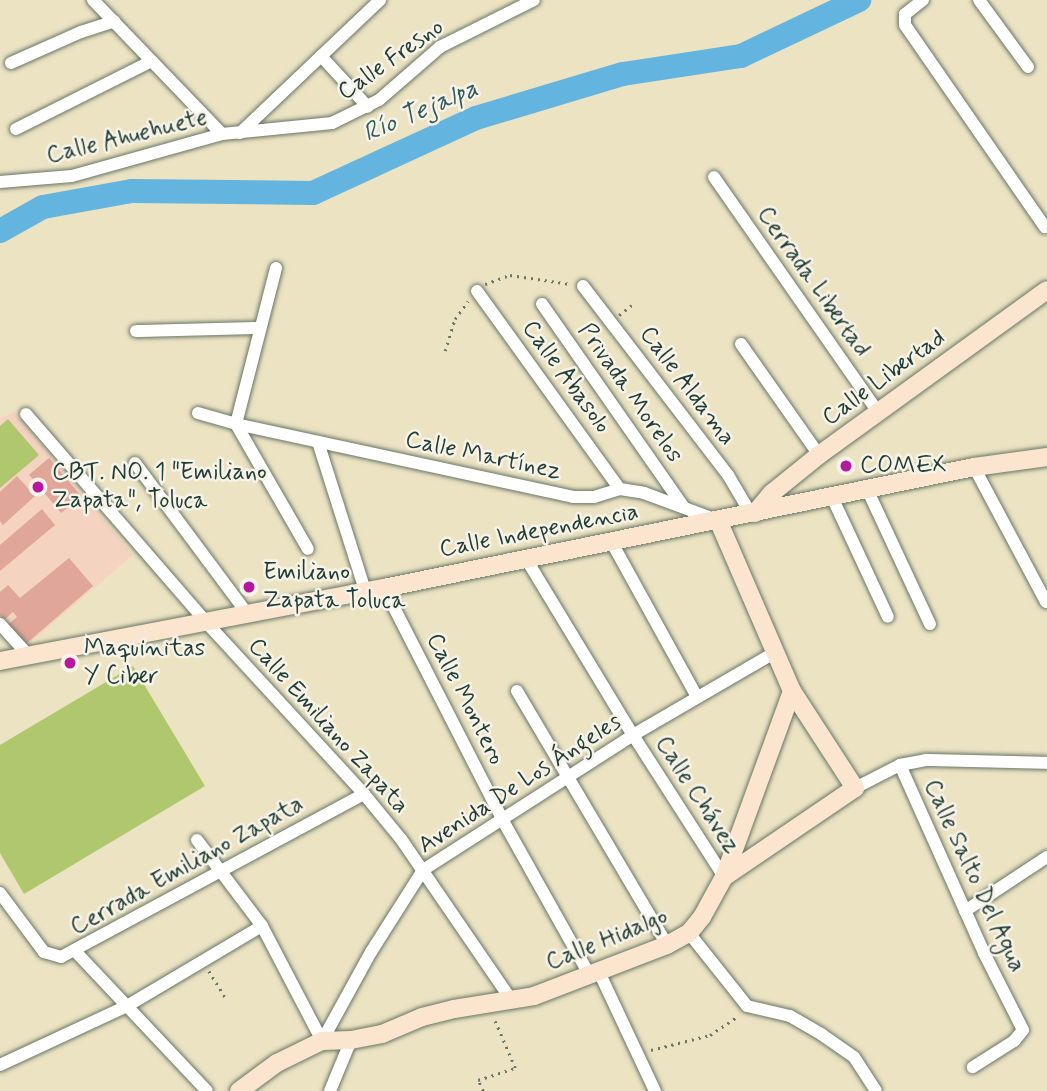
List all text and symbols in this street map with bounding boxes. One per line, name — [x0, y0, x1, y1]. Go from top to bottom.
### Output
street label: Calle Fresno — [332, 13, 450, 107]
water label: Río Tejalpa — [361, 75, 481, 149]
street label: Calle Ahuehuete — [45, 103, 209, 171]
street label: Cerrada Libertad — [750, 200, 876, 364]
street label: Calle Abasolo — [515, 315, 617, 439]
street label: Privada Morelos — [572, 319, 688, 467]
street label: Calle Aldama — [632, 320, 742, 452]
street label: Calle Libertad — [817, 324, 951, 432]
street label: Calle Martínez — [404, 426, 562, 486]
place label: COMEX — [860, 452, 947, 480]
marker: COMEX — [838, 458, 854, 474]
place label: CBT. NO. 1 "Emiliano Zapata", Toluca — [52, 459, 267, 515]
marker: CBT. NO. 1 "Emiliano Zapata", Toluca — [30, 479, 46, 495]
street label: Calle Independencia — [433, 497, 645, 565]
place label: Emiliano Zapata Toluca — [263, 559, 405, 615]
marker: Emiliano Zapata Toluca — [241, 579, 257, 595]
street label: Calle Montero — [419, 628, 511, 770]
street label: Calle Emiliano Zapata — [241, 632, 415, 820]
place label: Maquinitas Y Ciber — [84, 635, 205, 691]
marker: Maquinitas Y Ciber — [62, 655, 78, 671]
street label: Avenida De Los Ángeles — [411, 706, 629, 862]
street label: Calle Chávez — [648, 731, 746, 859]
street label: Calle Salto Del Agua — [918, 777, 1030, 975]
street label: Cerrada Emiliano Zapata — [65, 790, 309, 942]
street label: Calle Hidalgo — [543, 903, 671, 977]

